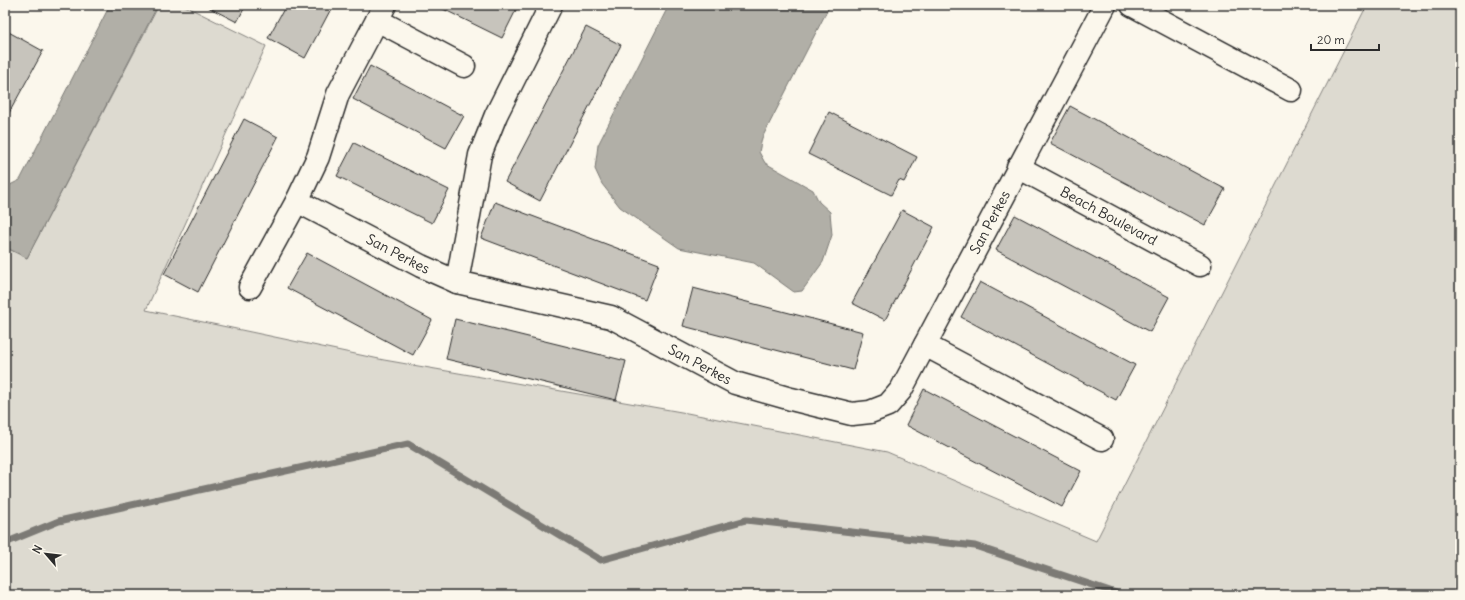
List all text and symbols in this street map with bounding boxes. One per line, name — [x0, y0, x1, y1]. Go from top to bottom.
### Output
scale bar — [1311, 26, 1379, 52]
text: 20 m — [1317, 32, 1345, 47]
street label: Beach Boulevard — [1057, 182, 1160, 249]
street label: San Perkes — [966, 187, 1014, 257]
street label: San Perkes — [363, 230, 433, 278]
street label: San Perkes — [665, 340, 735, 389]
north arrow — [26, 534, 66, 574]
text: N — [29, 543, 45, 556]

